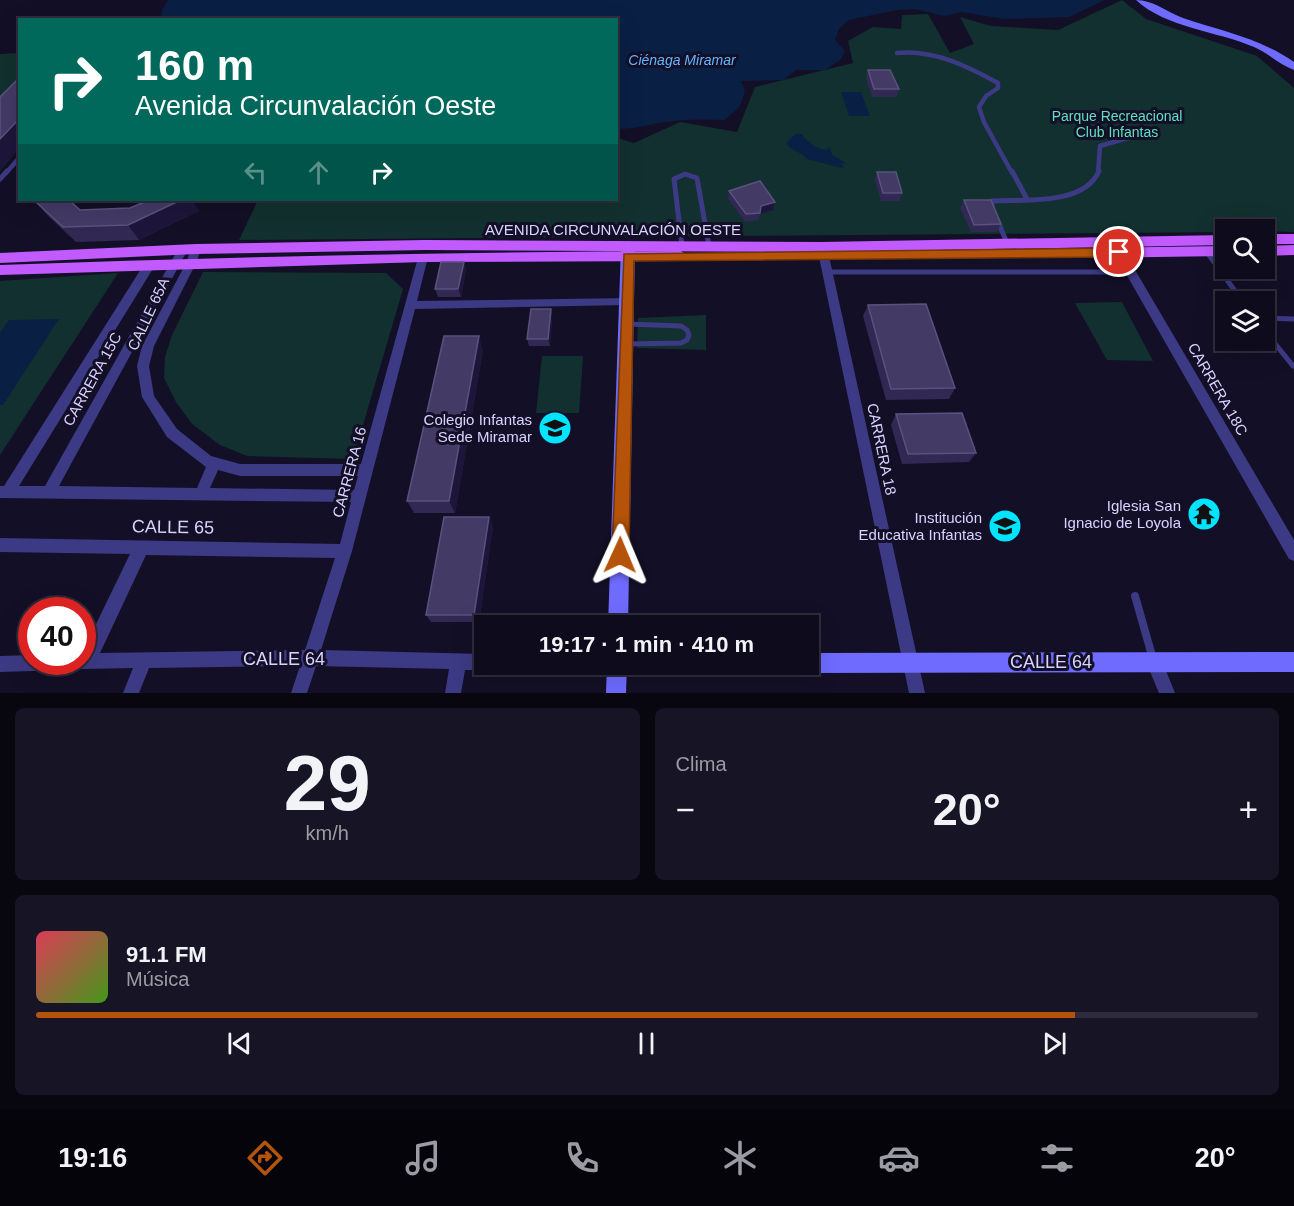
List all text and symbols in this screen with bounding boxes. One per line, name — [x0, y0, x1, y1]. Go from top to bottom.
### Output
icon: right — [36, 42, 114, 120]
text: 160 m — [135, 42, 254, 89]
water label: Ciénaga Miramar — [628, 52, 737, 68]
text: Avenida Circunvalación Oeste — [135, 91, 496, 121]
park label: Parque Recreacional Club Infantas — [1052, 108, 1182, 140]
icon: left — [239, 156, 272, 189]
icon: ahead — [302, 156, 335, 189]
icon: right — [365, 156, 398, 189]
map controls — [1215, 219, 1275, 351]
button: search — [1215, 219, 1275, 279]
street label: AVENIDA CIRCUNVALACIÓN OESTE — [485, 221, 741, 238]
pin — [1093, 226, 1144, 277]
icon: arrive — [1102, 235, 1135, 268]
street label: CALLE 65A — [124, 275, 172, 353]
button: layers — [1215, 291, 1275, 351]
street label: CARRERA 15C — [59, 329, 125, 429]
street label: CARRERA 18C — [1185, 340, 1251, 439]
street label: CARRERA 18 — [864, 402, 900, 496]
school or university icon: Colegio Infantas Sede Miramar — [537, 410, 573, 446]
place label: Colegio Infantas Sede Miramar — [424, 411, 532, 445]
street label: CARRERA 16 — [329, 425, 369, 519]
temple icon: Iglesia San Ignacio de Loyola — [1186, 496, 1222, 532]
place label: Iglesia San Ignacio de Loyola — [1063, 497, 1182, 531]
school or university icon: Institución Educativa Infantas — [987, 508, 1023, 544]
place label: Institución Educativa Infantas — [859, 509, 982, 543]
street label: CALLE 65 — [132, 516, 214, 538]
position arrow — [588, 523, 652, 587]
speed limit sign: 40 — [18, 597, 96, 675]
text: 19:17 · 1 min · 410 m — [539, 632, 754, 657]
street label: CALLE 64 — [243, 649, 325, 669]
street label: CALLE 64 — [1010, 652, 1092, 672]
text: 29 — [284, 739, 371, 827]
text: Clima — [676, 753, 727, 775]
text: 20° — [933, 784, 1001, 835]
text: − — [676, 791, 695, 828]
text: + — [1239, 791, 1258, 828]
text: km/h — [306, 822, 349, 844]
text: 91.1 FM — [126, 942, 207, 967]
text: Música — [126, 968, 189, 990]
icon: previous — [223, 1027, 256, 1060]
icon: pause — [630, 1027, 663, 1060]
icon: next — [1038, 1027, 1071, 1060]
icon: directions — [244, 1137, 286, 1179]
icon: music — [402, 1137, 444, 1179]
icon: phone — [561, 1137, 603, 1179]
icon: climate — [719, 1137, 761, 1179]
icon: car — [878, 1137, 920, 1179]
icon: filters — [1036, 1137, 1078, 1179]
text: 19:16 — [58, 1143, 127, 1173]
text: 20° — [1195, 1143, 1236, 1173]

